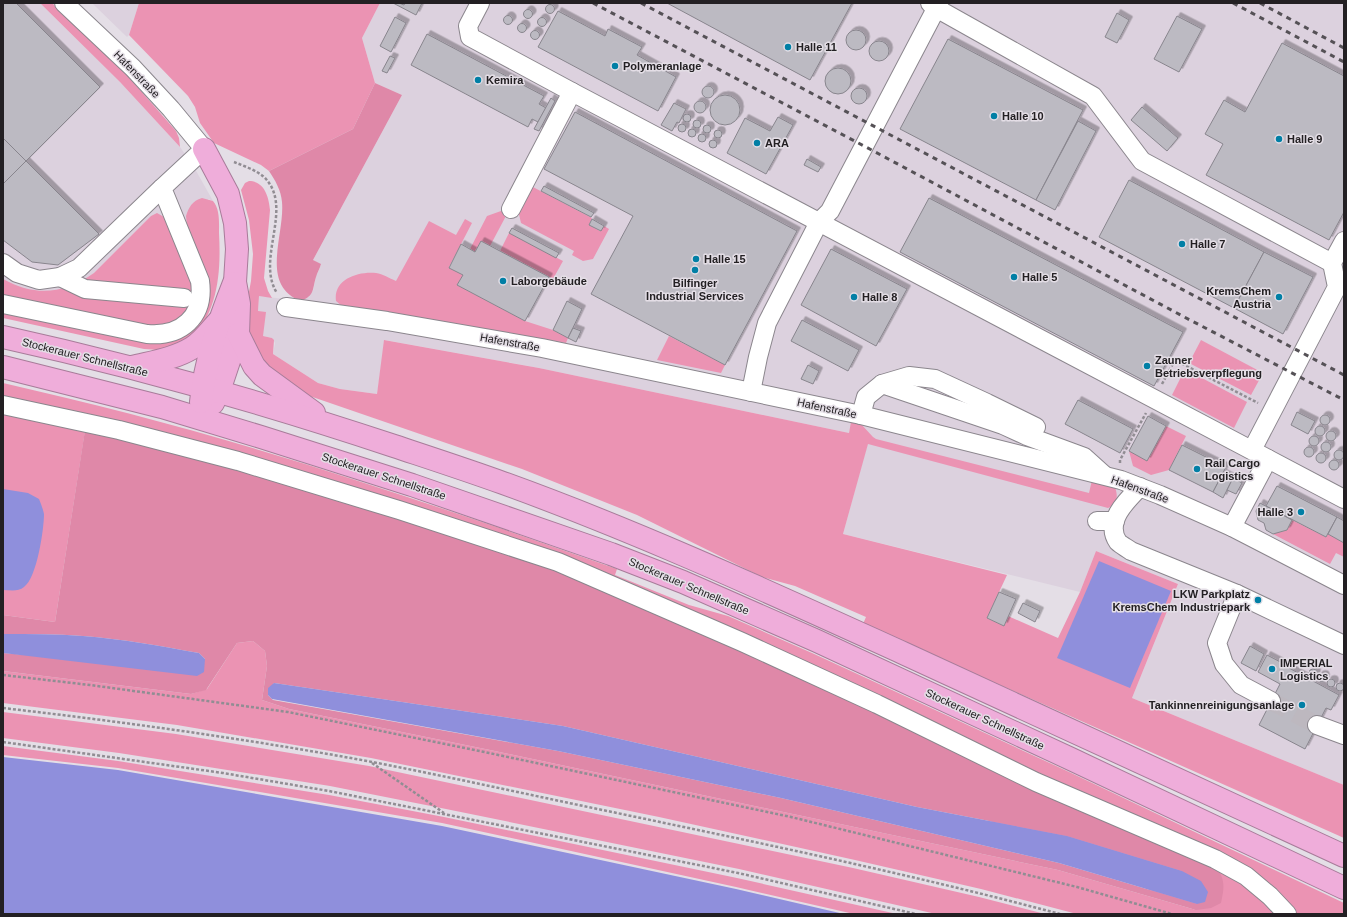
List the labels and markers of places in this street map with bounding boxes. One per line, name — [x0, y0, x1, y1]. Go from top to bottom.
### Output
place label: Halle 11 — [796, 41, 837, 53]
marker: Halle 11 — [783, 42, 793, 52]
place label: Polymeranlage — [623, 60, 701, 72]
marker: Polymeranlage — [610, 61, 620, 71]
place label: Kemira — [486, 74, 524, 86]
marker: Kemira — [473, 75, 483, 85]
place label: Halle 10 — [1002, 110, 1044, 122]
marker: Halle 10 — [989, 111, 999, 121]
place label: Halle 9 — [1287, 133, 1322, 145]
marker: Halle 9 — [1274, 134, 1284, 144]
place label: ARA — [765, 137, 789, 149]
marker: ARA — [752, 138, 762, 148]
place label: Halle 7 — [1190, 238, 1225, 250]
marker: Halle 7 — [1177, 239, 1187, 249]
place label: Halle 15 — [704, 253, 746, 265]
marker: Halle 15 — [691, 254, 701, 264]
marker: Bilfinger Industrial Services — [690, 265, 700, 275]
place label: Halle 5 — [1022, 271, 1057, 283]
marker: Halle 5 — [1009, 272, 1019, 282]
place label: Laborgebäude — [511, 275, 587, 287]
marker: Laborgebäude — [498, 276, 508, 286]
place label: Bilfinger Industrial Services — [646, 277, 744, 302]
place label: KremsChem Austria — [1206, 285, 1272, 310]
place label: Halle 8 — [862, 291, 897, 303]
marker: Halle 8 — [849, 292, 859, 302]
marker: KremsChem Austria — [1274, 292, 1284, 302]
place label: Zauner Betriebsverpflegung — [1155, 354, 1262, 379]
marker: Zauner Betriebsverpflegung — [1142, 361, 1152, 371]
place label: Rail Cargo Logistics — [1205, 457, 1260, 482]
marker: Rail Cargo Logistics — [1192, 464, 1202, 474]
place label: Halle 3 — [1258, 506, 1293, 518]
marker: Halle 3 — [1296, 507, 1306, 517]
place label: LKW Parkplatz KremsChem Industriepark — [1112, 588, 1251, 613]
marker: LKW Parkplatz KremsChem Industriepark — [1253, 595, 1263, 605]
place label: IMPERIAL Logistics — [1280, 657, 1333, 682]
marker: IMPERIAL Logistics — [1267, 664, 1277, 674]
place label: Tankinnenreinigungsanlage — [1149, 699, 1294, 711]
marker: Tankinnenreinigungsanlage — [1297, 700, 1307, 710]

